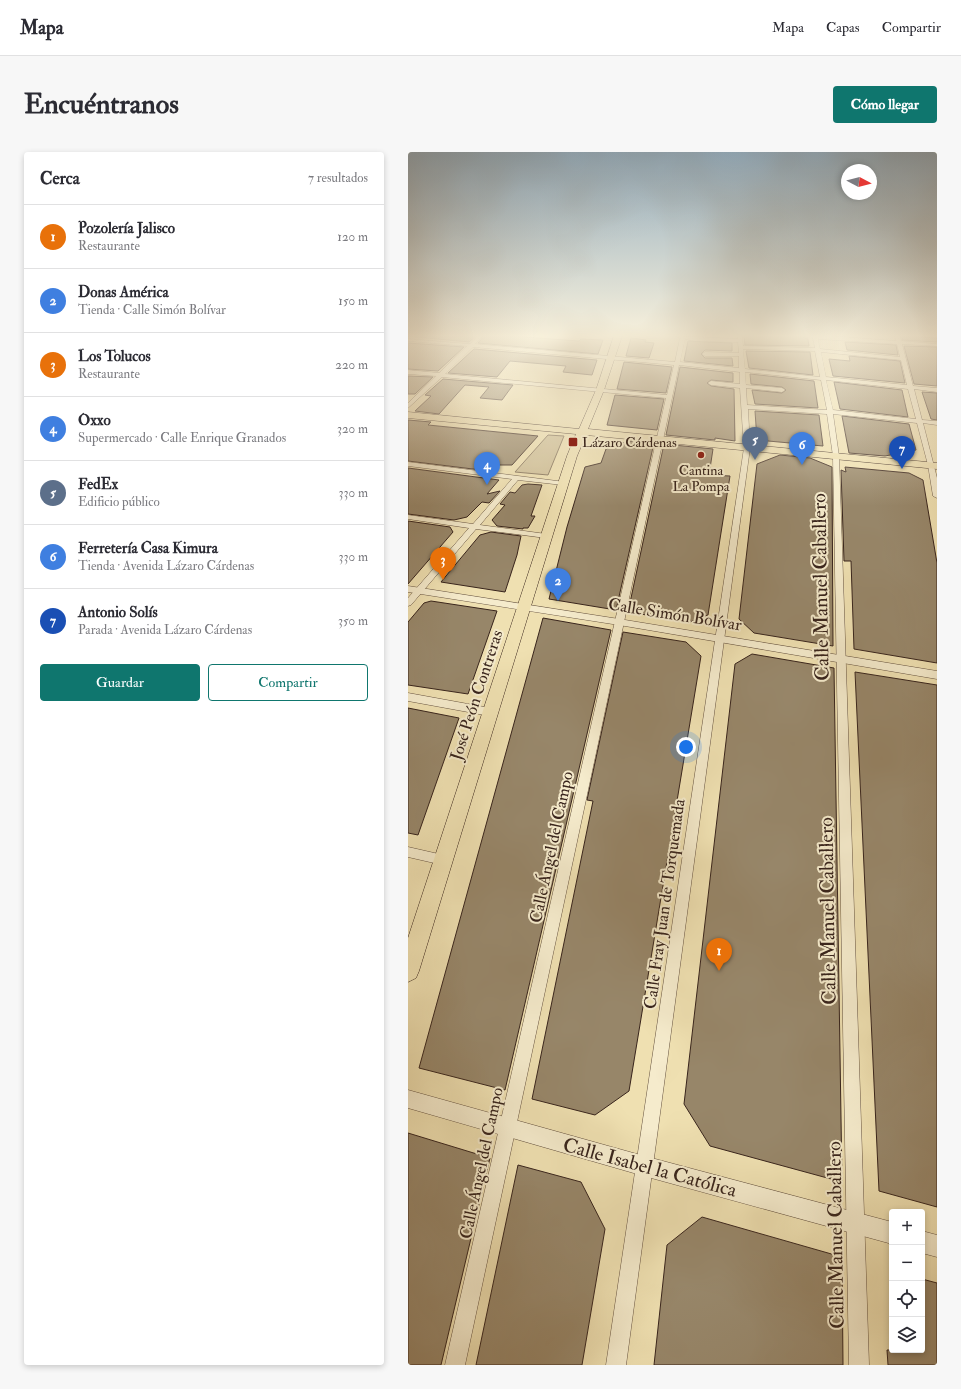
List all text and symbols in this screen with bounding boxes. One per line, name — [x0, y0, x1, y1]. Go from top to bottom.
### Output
text: Mapa — [20, 16, 64, 40]
text: Mapa — [772, 19, 804, 36]
text: Capas — [826, 19, 860, 36]
text: Compartir — [882, 19, 941, 36]
button: Cómo llegar — [833, 86, 937, 123]
text: Encuéntranos — [24, 87, 179, 122]
north arrow — [841, 164, 877, 200]
text: Cerca — [40, 168, 80, 189]
text: 7 resultados — [308, 170, 368, 186]
text: Pozolería Jalisco — [78, 219, 175, 238]
text: 1 — [51, 229, 55, 245]
text: 120 m — [337, 229, 368, 245]
text: Restaurante — [78, 238, 140, 254]
text: Donas América — [78, 283, 169, 302]
text: 2 — [50, 293, 56, 309]
text: 150 m — [338, 293, 368, 309]
text: Tienda · Calle Simón Bolívar — [78, 302, 226, 318]
text: Los Tolucos — [78, 347, 151, 366]
text: 3 — [51, 357, 56, 373]
text: 220 m — [335, 357, 368, 373]
text: Restaurante — [78, 366, 140, 382]
text: Oxxo — [78, 411, 111, 430]
text: 4 — [49, 421, 57, 437]
text: 320 m — [337, 421, 368, 437]
pin: 5 — [742, 427, 768, 460]
text: Supermercado · Calle Enrique Granados — [78, 430, 286, 446]
pin: 6 — [789, 432, 815, 465]
place label: Lázaro Cárdenas — [582, 434, 677, 451]
marker: Lázaro Cárdenas — [567, 436, 579, 448]
pin: 7 — [889, 436, 915, 469]
marker: Cantina La Pompa — [696, 450, 706, 460]
pin: 4 — [474, 452, 500, 485]
place label: Cantina La Pompa — [672, 462, 730, 496]
text: FedEx — [78, 475, 118, 494]
text: 5 — [50, 485, 56, 501]
text: 330 m — [339, 485, 368, 501]
street label: Calle Manuel Caballero — [806, 493, 835, 681]
text: Edificio público — [78, 494, 160, 510]
text: Ferretería Casa Kimura — [78, 539, 218, 558]
pin: 3 — [430, 547, 456, 580]
text: 6 — [50, 549, 56, 565]
text: 330 m — [339, 549, 368, 565]
text: Tienda · Avenida Lázaro Cárdenas — [78, 558, 254, 574]
pin: 2 — [545, 568, 571, 601]
street label: Calle Simón Bolívar — [607, 594, 744, 636]
text: Antonio Solís — [78, 603, 158, 622]
text: 7 — [50, 613, 56, 629]
text: 350 m — [338, 613, 368, 629]
text: Parada · Avenida Lázaro Cárdenas — [78, 622, 252, 638]
street label: José Peón Contreras — [445, 627, 508, 764]
button: Guardar — [40, 664, 200, 701]
button: Compartir — [208, 664, 368, 701]
your location — [676, 737, 696, 757]
street label: Calle Ángel del Campo — [524, 769, 579, 925]
street label: Calle Fray Juan de Torquemada — [639, 797, 691, 1011]
street label: Calle Manuel Caballero — [813, 817, 842, 1005]
pin: 1 — [706, 938, 732, 971]
street label: Calle Ángel del Campo — [454, 1085, 509, 1241]
street label: Calle Isabel la Católica — [560, 1132, 740, 1203]
street label: Calle Manuel Caballero — [821, 1141, 850, 1329]
map controls — [889, 1209, 925, 1353]
button: + — [889, 1209, 925, 1245]
button: − — [889, 1245, 925, 1281]
button: locate — [889, 1281, 925, 1317]
button: layers — [889, 1317, 925, 1353]

